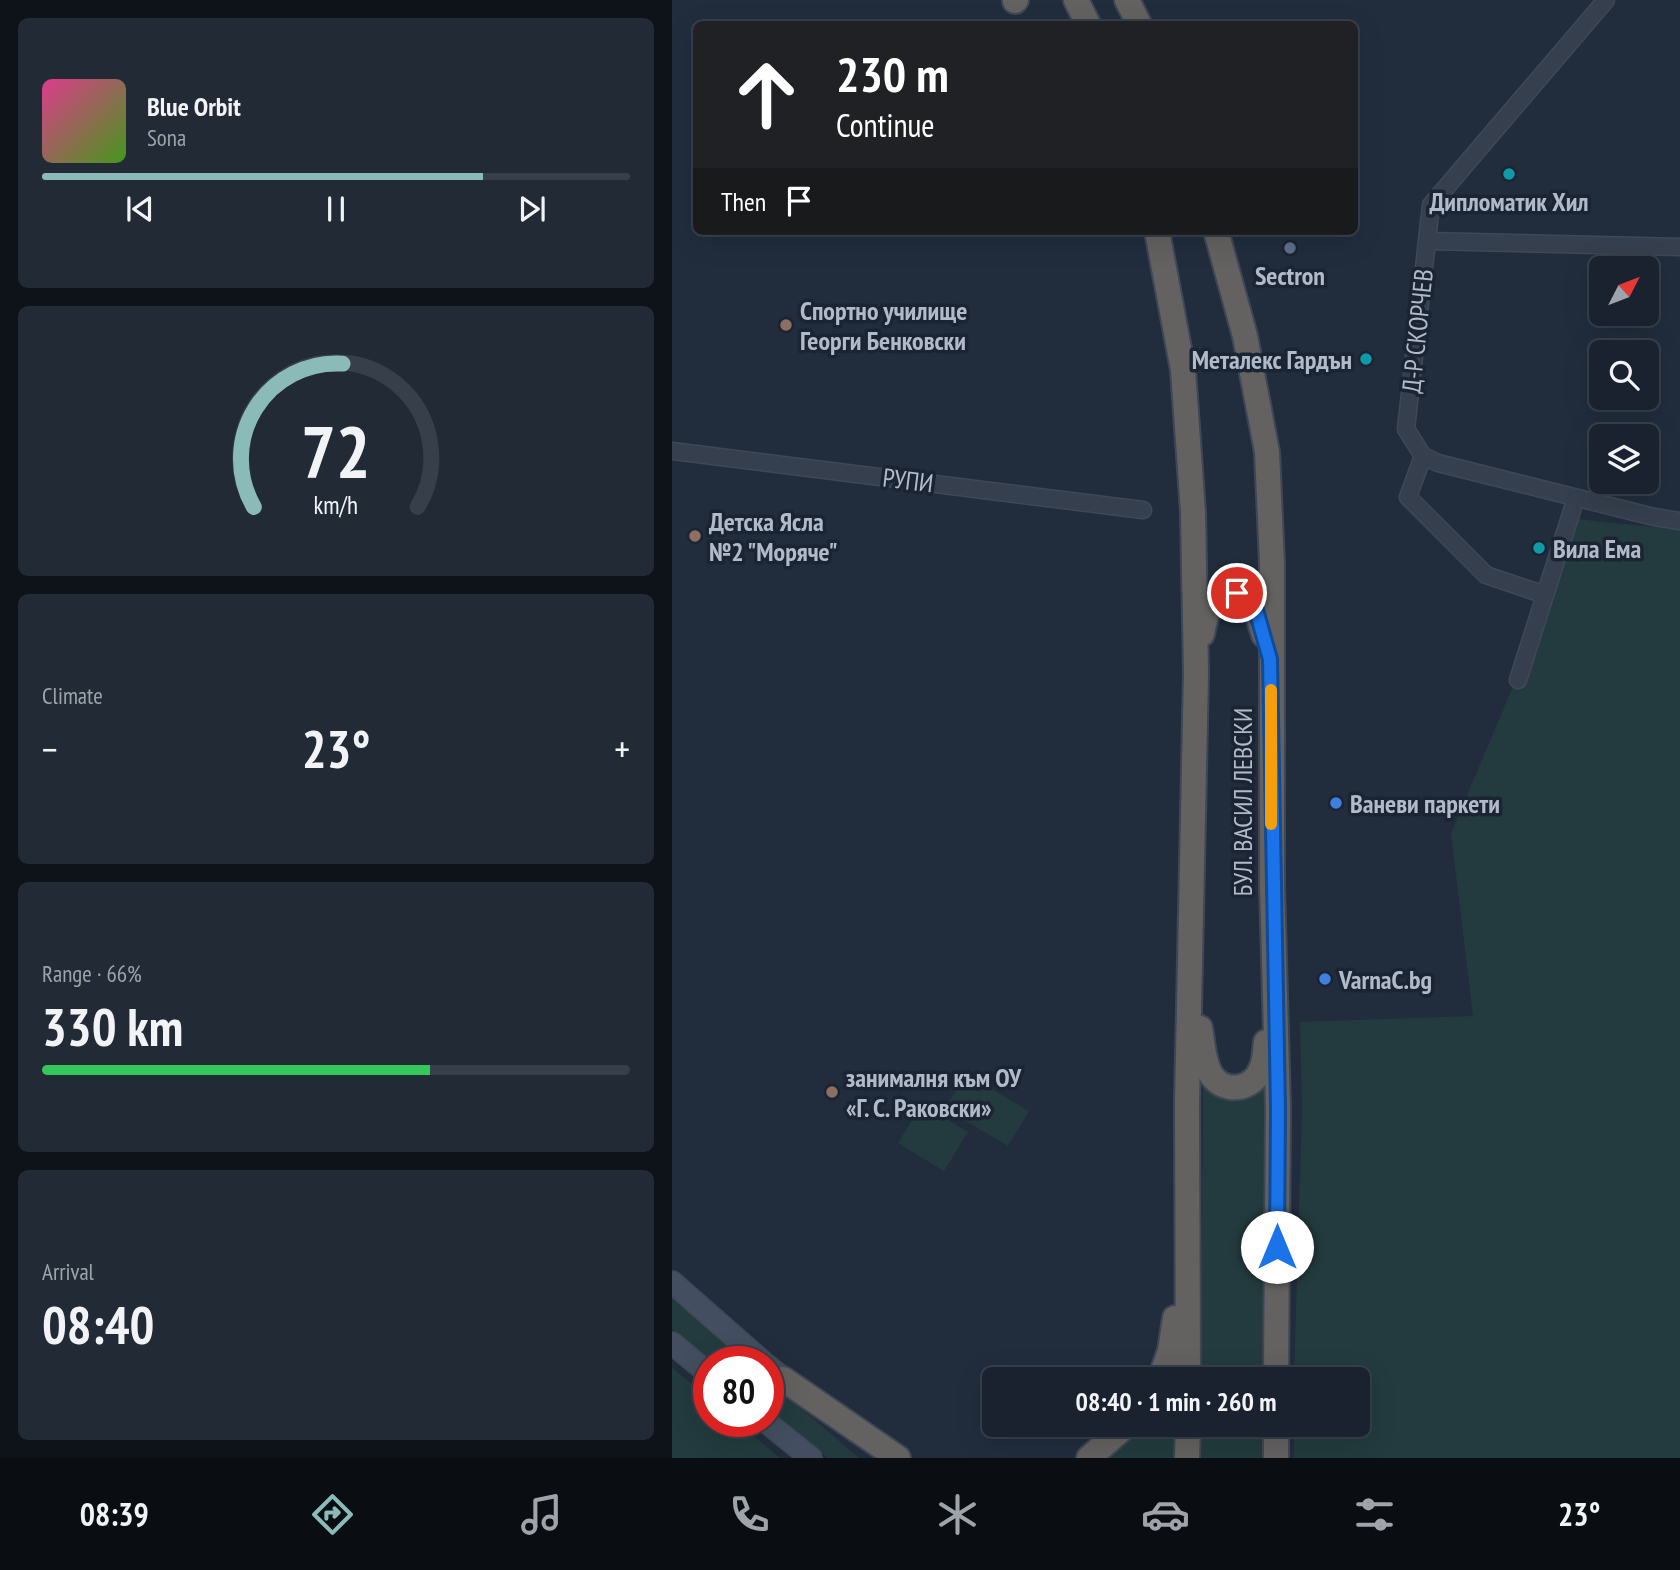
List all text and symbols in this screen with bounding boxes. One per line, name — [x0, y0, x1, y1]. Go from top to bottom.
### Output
text: 230 m — [836, 42, 949, 106]
icon: ahead — [721, 49, 812, 140]
text: Blue Orbit — [147, 90, 241, 123]
text: Continue — [836, 104, 935, 146]
text: Sona — [147, 123, 186, 152]
marker: Дипломатик Хил — [1501, 166, 1517, 182]
icon: arrive — [780, 182, 818, 220]
text: Then — [721, 185, 766, 218]
place label: Дипломатик Хил — [1429, 185, 1589, 218]
icon: previous — [121, 190, 159, 228]
icon: pause — [317, 190, 355, 228]
icon: next — [513, 190, 551, 228]
marker: Sectron — [1282, 240, 1298, 256]
north arrow — [1589, 256, 1659, 326]
map controls — [1589, 256, 1659, 494]
place label: Sectron — [1255, 259, 1325, 292]
street label: Д-Р СКОРЧЕВ — [1394, 267, 1440, 395]
place label: Спортно училище Георги Бенковски — [800, 294, 967, 357]
marker: Спортно училище Георги Бенковски — [778, 317, 794, 333]
button: search — [1589, 340, 1659, 410]
place label: Металекс Гардън — [1192, 343, 1352, 376]
marker: Металекс Гардън — [1358, 351, 1374, 367]
text: 72 — [301, 403, 371, 497]
button: layers — [1589, 424, 1659, 494]
street label: РУПИ — [881, 461, 935, 499]
text: km/h — [314, 489, 358, 521]
place label: Детска Ясла №2 "Моряче" — [709, 505, 838, 568]
marker: Детска Ясла №2 "Моряче" — [687, 528, 703, 544]
place label: Вила Ема — [1553, 532, 1641, 565]
marker: Вила Ема — [1531, 540, 1547, 556]
pin — [1207, 563, 1267, 623]
icon: arrive — [1218, 574, 1256, 612]
text: Climate — [42, 681, 103, 710]
street label: БУЛ. ВАСИЛ ЛЕВСКИ — [1226, 708, 1259, 896]
text: 23° — [302, 715, 370, 782]
text: − — [42, 724, 58, 773]
text: + — [614, 724, 630, 773]
place label: Ваневи паркети — [1350, 787, 1500, 820]
marker: Ваневи паркети — [1328, 795, 1344, 811]
text: Range · 66% — [42, 959, 142, 988]
place label: VarnaC.bg — [1338, 963, 1432, 996]
marker: VarnaC.bg — [1317, 971, 1333, 987]
text: 330 km — [42, 993, 183, 1060]
place label: занималня към ОУ «Г. С. Раковски» — [846, 1061, 1022, 1124]
marker: занималня към ОУ «Г. С. Раковски» — [824, 1084, 840, 1100]
position arrow — [1240, 1210, 1314, 1284]
text: Arrival — [42, 1257, 94, 1286]
text: 08:40 — [42, 1291, 154, 1358]
speed limit sign: 80 — [693, 1346, 784, 1437]
text: 08:40 · 1 min · 260 m — [1076, 1385, 1276, 1418]
icon: directions — [308, 1490, 357, 1539]
icon: music — [517, 1490, 566, 1539]
icon: phone — [725, 1490, 774, 1539]
icon: climate — [933, 1490, 982, 1539]
icon: car — [1141, 1490, 1190, 1539]
icon: filters — [1350, 1490, 1399, 1539]
text: 08:39 — [80, 1493, 149, 1535]
text: 23° — [1558, 1493, 1600, 1535]

